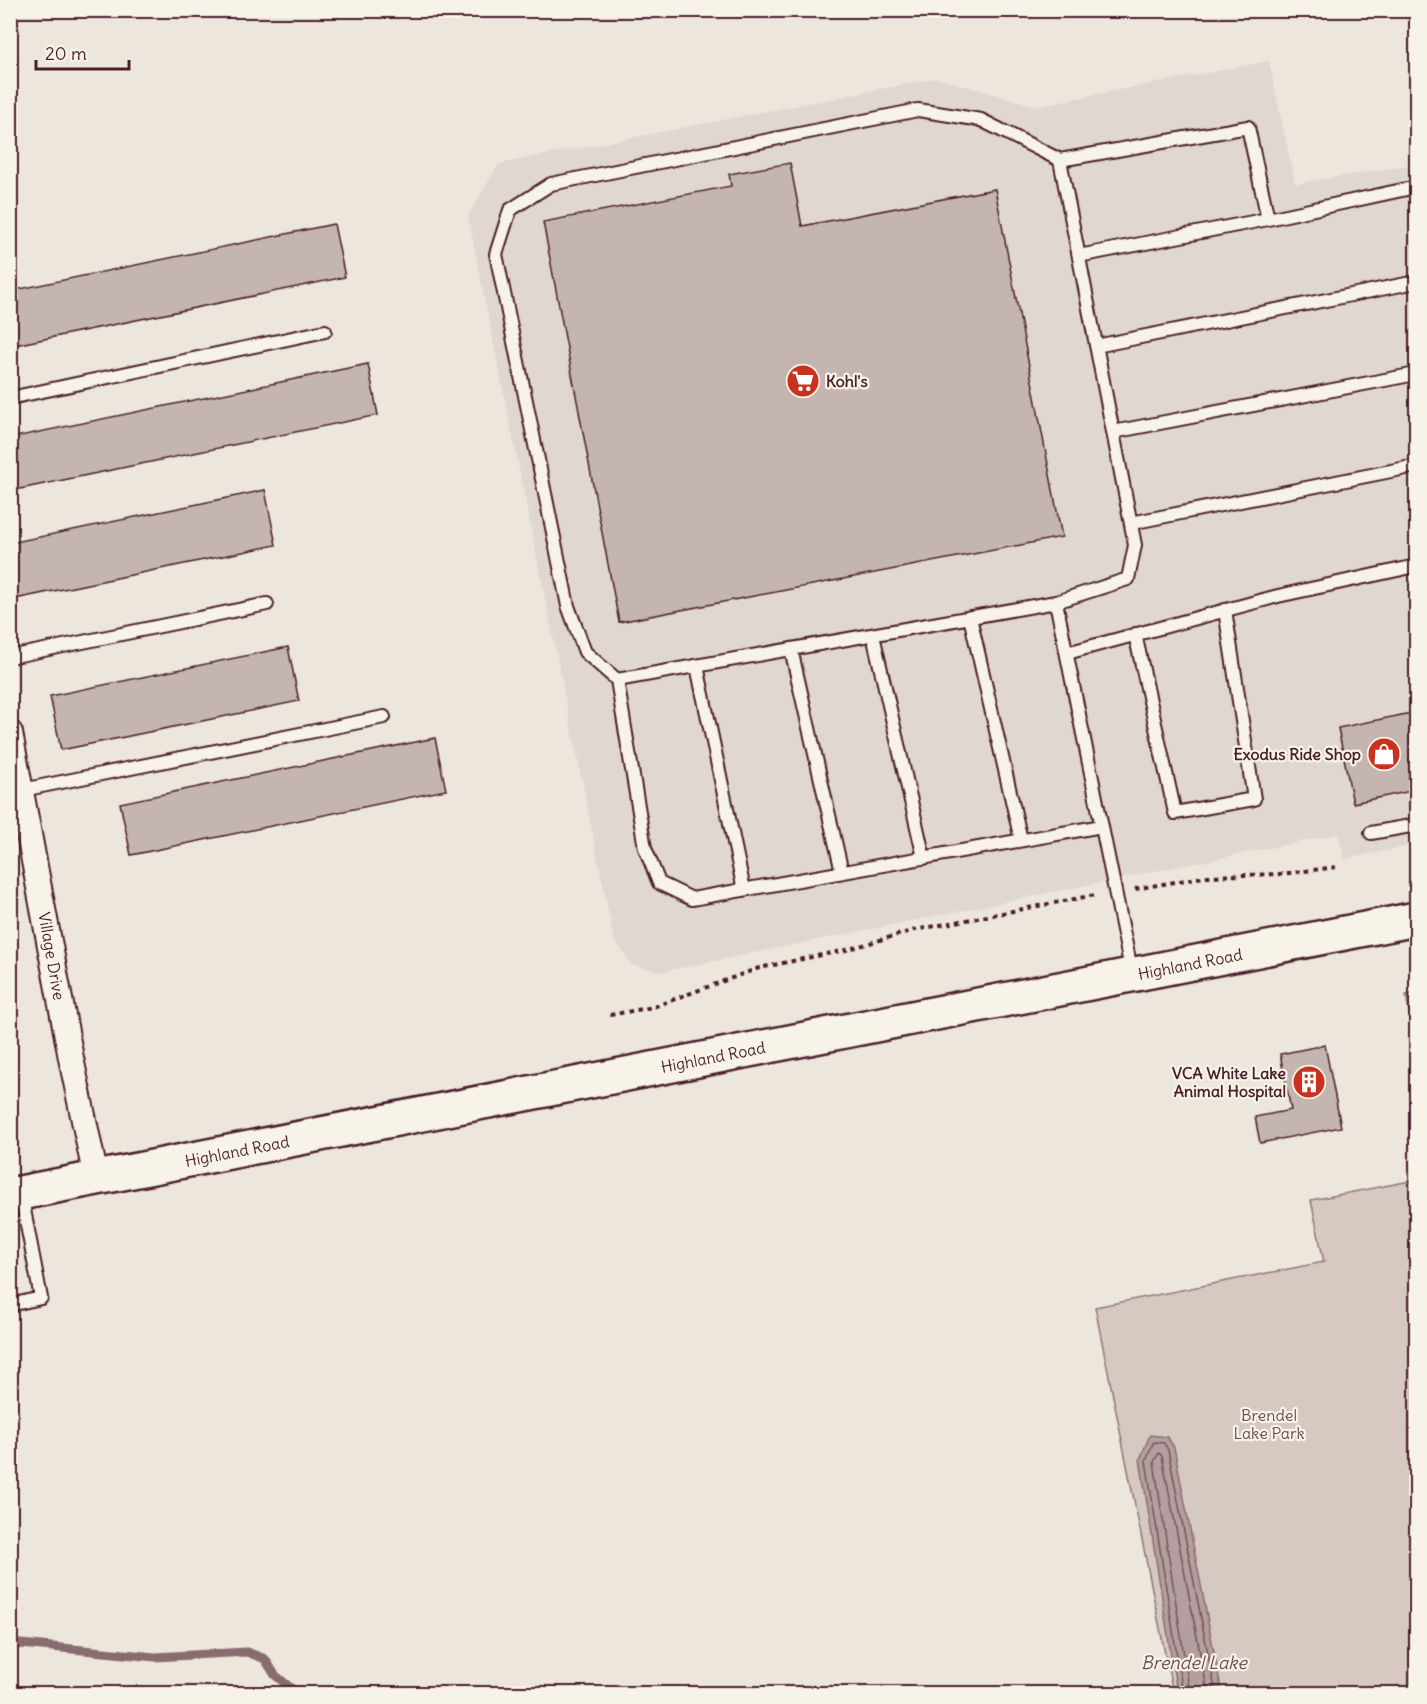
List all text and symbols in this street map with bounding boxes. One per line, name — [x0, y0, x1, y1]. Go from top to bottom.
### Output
scale bar — [36, 33, 129, 71]
text: 20 m — [45, 42, 87, 65]
supermarket icon: Kohl's — [785, 363, 821, 399]
place label: Kohl's — [826, 371, 868, 391]
shop icon: Exodus Ride Shop — [1366, 736, 1402, 772]
place label: Exodus Ride Shop — [1234, 744, 1361, 765]
street label: Village Drive — [34, 910, 70, 1002]
street label: Highland Road — [1136, 944, 1244, 984]
street label: Highland Road — [659, 1037, 767, 1077]
place label: VCA White Lake Animal Hospital — [1172, 1063, 1286, 1102]
building icon: VCA White Lake Animal Hospital — [1291, 1064, 1327, 1100]
street label: Highland Road — [183, 1131, 291, 1171]
park label: Brendel Lake Park — [1233, 1405, 1305, 1443]
water label: Brendel Lake — [1141, 1651, 1248, 1674]

